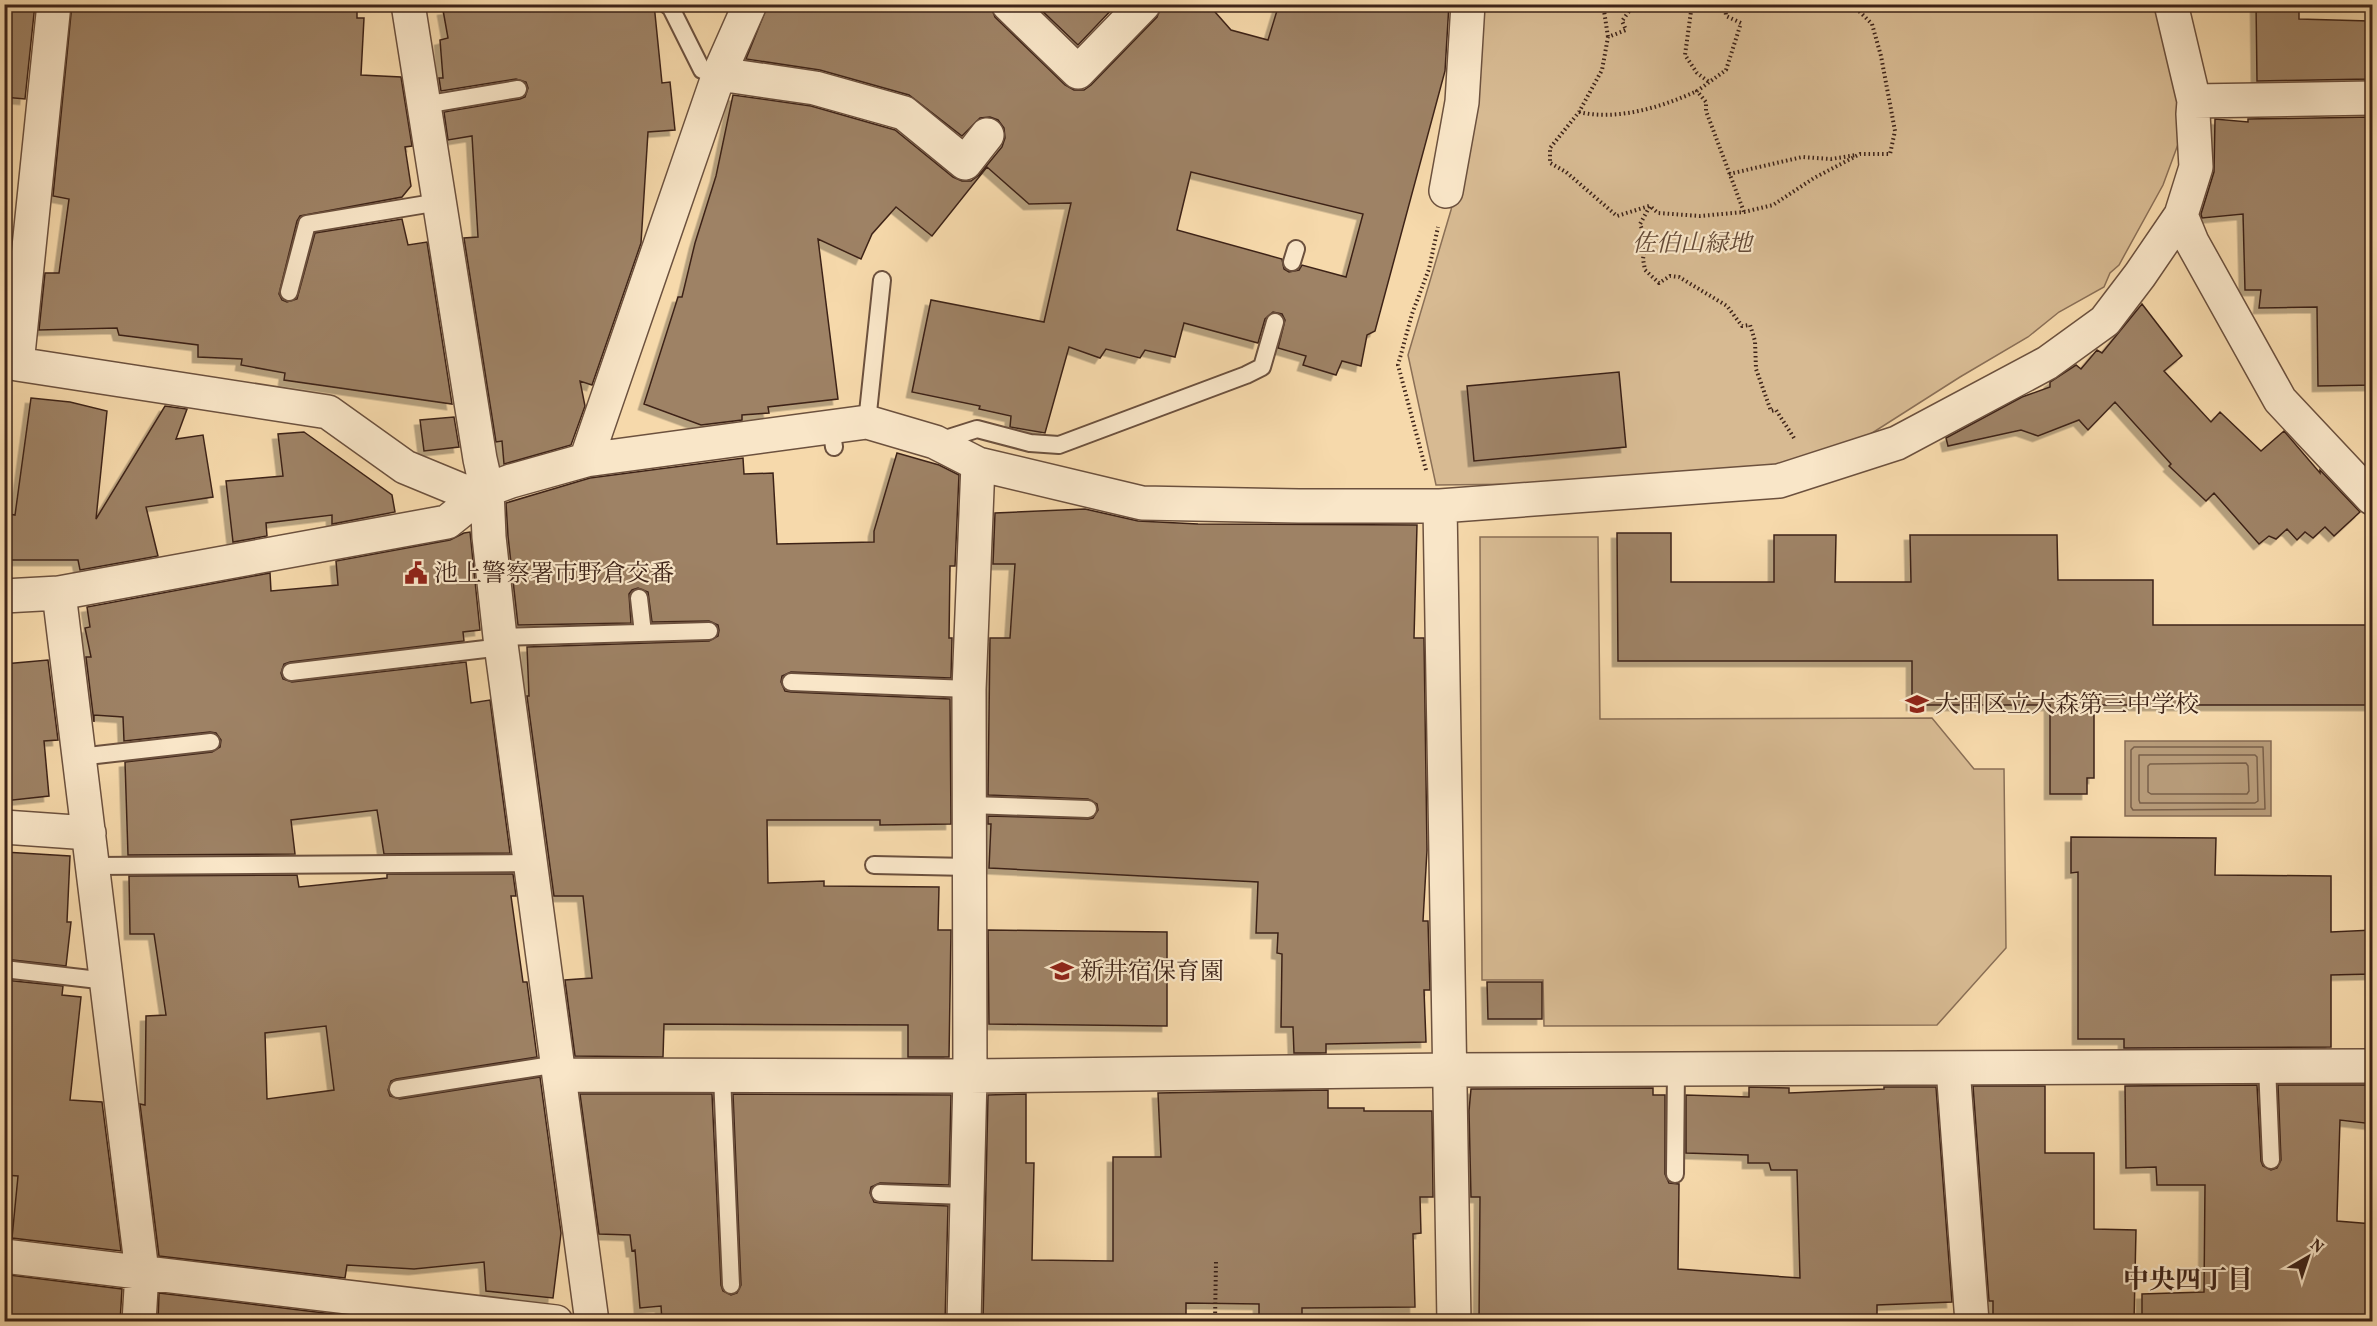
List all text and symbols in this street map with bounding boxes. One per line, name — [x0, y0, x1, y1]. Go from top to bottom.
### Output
park label: 佐伯山緑地 — [1632, 228, 1755, 262]
place label: 池上警察署市野倉交番 — [434, 558, 674, 592]
public building icon: 池上警察署市野倉交番 — [403, 560, 429, 586]
place label: 大田区立大森第三中学校 — [1935, 689, 2199, 723]
school or university icon: 大田区立大森第三中学校 — [1904, 691, 1930, 717]
place label: 新井宿保育園 — [1080, 956, 1224, 990]
school or university icon: 新井宿保育園 — [1049, 958, 1075, 984]
north arrow — [2278, 1227, 2338, 1287]
text: N — [2305, 1235, 2328, 1259]
district label: 中央四丁目 — [2123, 1263, 2253, 1299]

